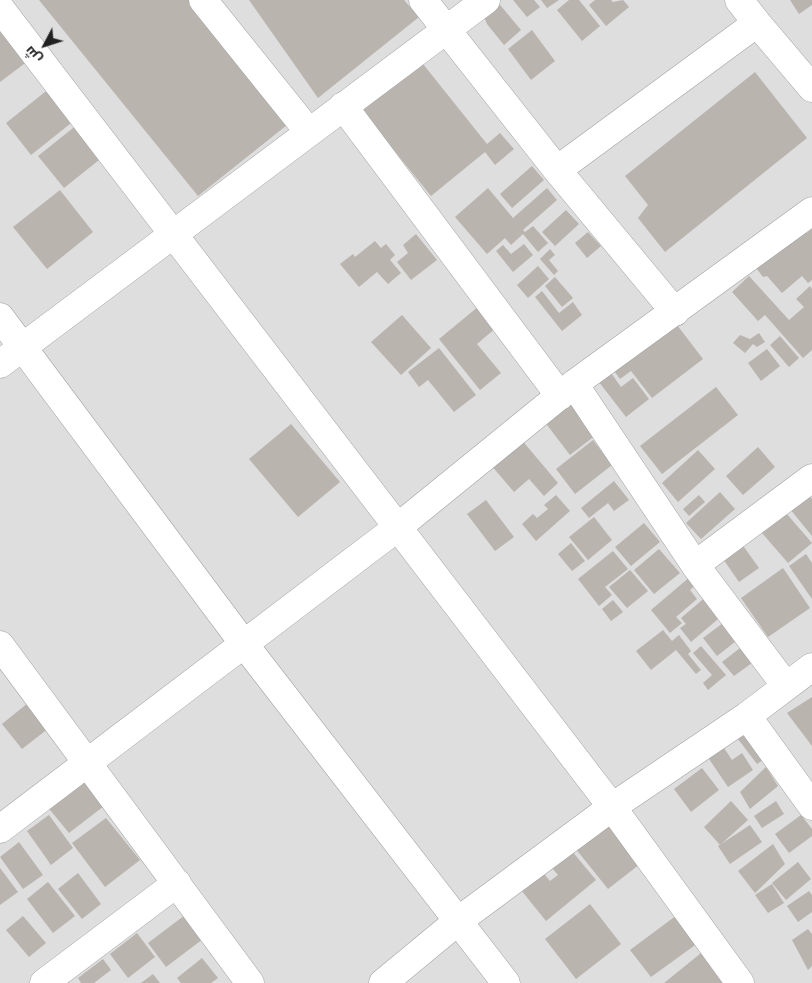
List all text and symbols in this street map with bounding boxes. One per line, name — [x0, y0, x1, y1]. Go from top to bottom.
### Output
north arrow — [20, 20, 70, 70]
text: ش — [22, 43, 45, 66]

